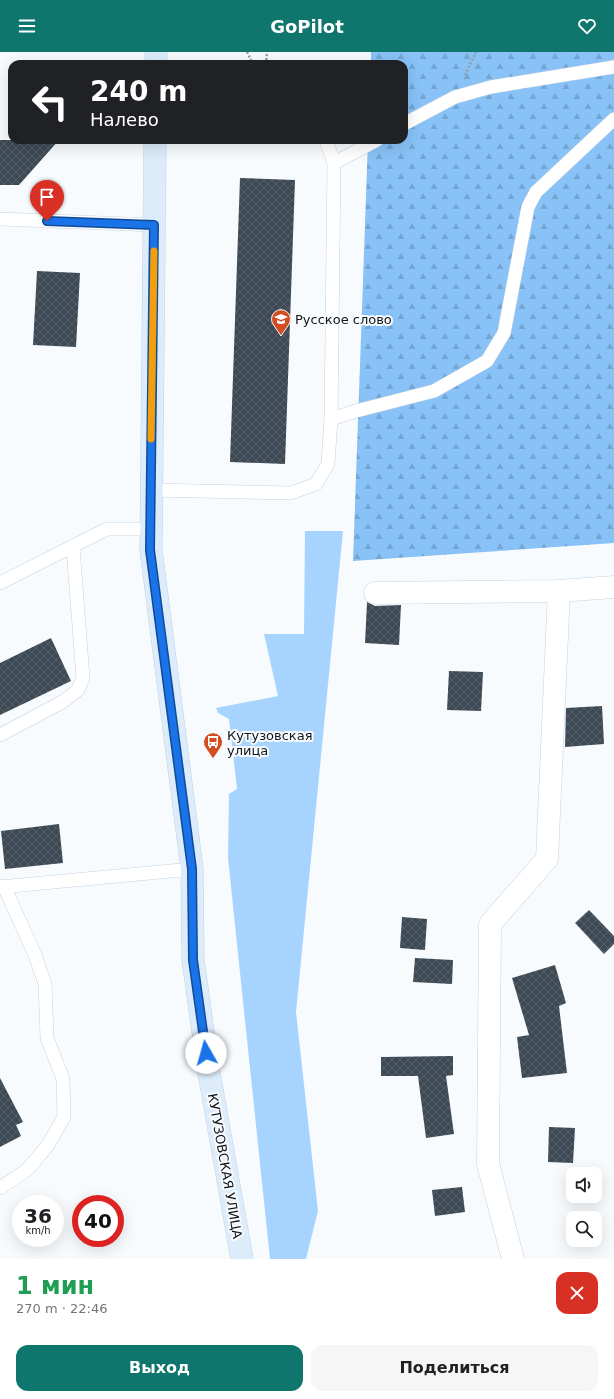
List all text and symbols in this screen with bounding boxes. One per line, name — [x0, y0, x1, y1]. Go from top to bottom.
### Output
icon: menu — [16, 15, 38, 37]
icon: heart — [576, 15, 598, 37]
text: GoPilot — [270, 16, 344, 37]
text: 240 m — [90, 75, 187, 108]
icon: left — [24, 76, 76, 128]
text: Налево — [90, 109, 159, 130]
pin — [30, 180, 64, 221]
icon: arrive — [36, 186, 58, 208]
school or university icon: Русское слово — [270, 308, 292, 336]
place label: Русское слово — [295, 312, 392, 327]
place label: Кутузовская улица — [227, 728, 313, 758]
bus stop icon: Кутузовская улица — [202, 731, 224, 759]
position arrow — [185, 1032, 227, 1074]
street label: КУТУЗОВСКАЯ УЛИЦА — [205, 1092, 245, 1240]
map controls — [566, 1167, 602, 1247]
button: sound — [566, 1167, 602, 1203]
speed limit sign: 40 — [72, 1195, 124, 1247]
text: 36 — [24, 1204, 52, 1228]
button: search — [566, 1211, 602, 1247]
text: km/h — [25, 1225, 51, 1236]
text: 1 мин — [16, 1272, 94, 1300]
button: close — [556, 1272, 598, 1314]
text: 270 m · 22:46 — [16, 1301, 107, 1316]
button: Выход — [16, 1345, 303, 1391]
button: Поделиться — [311, 1345, 598, 1391]

